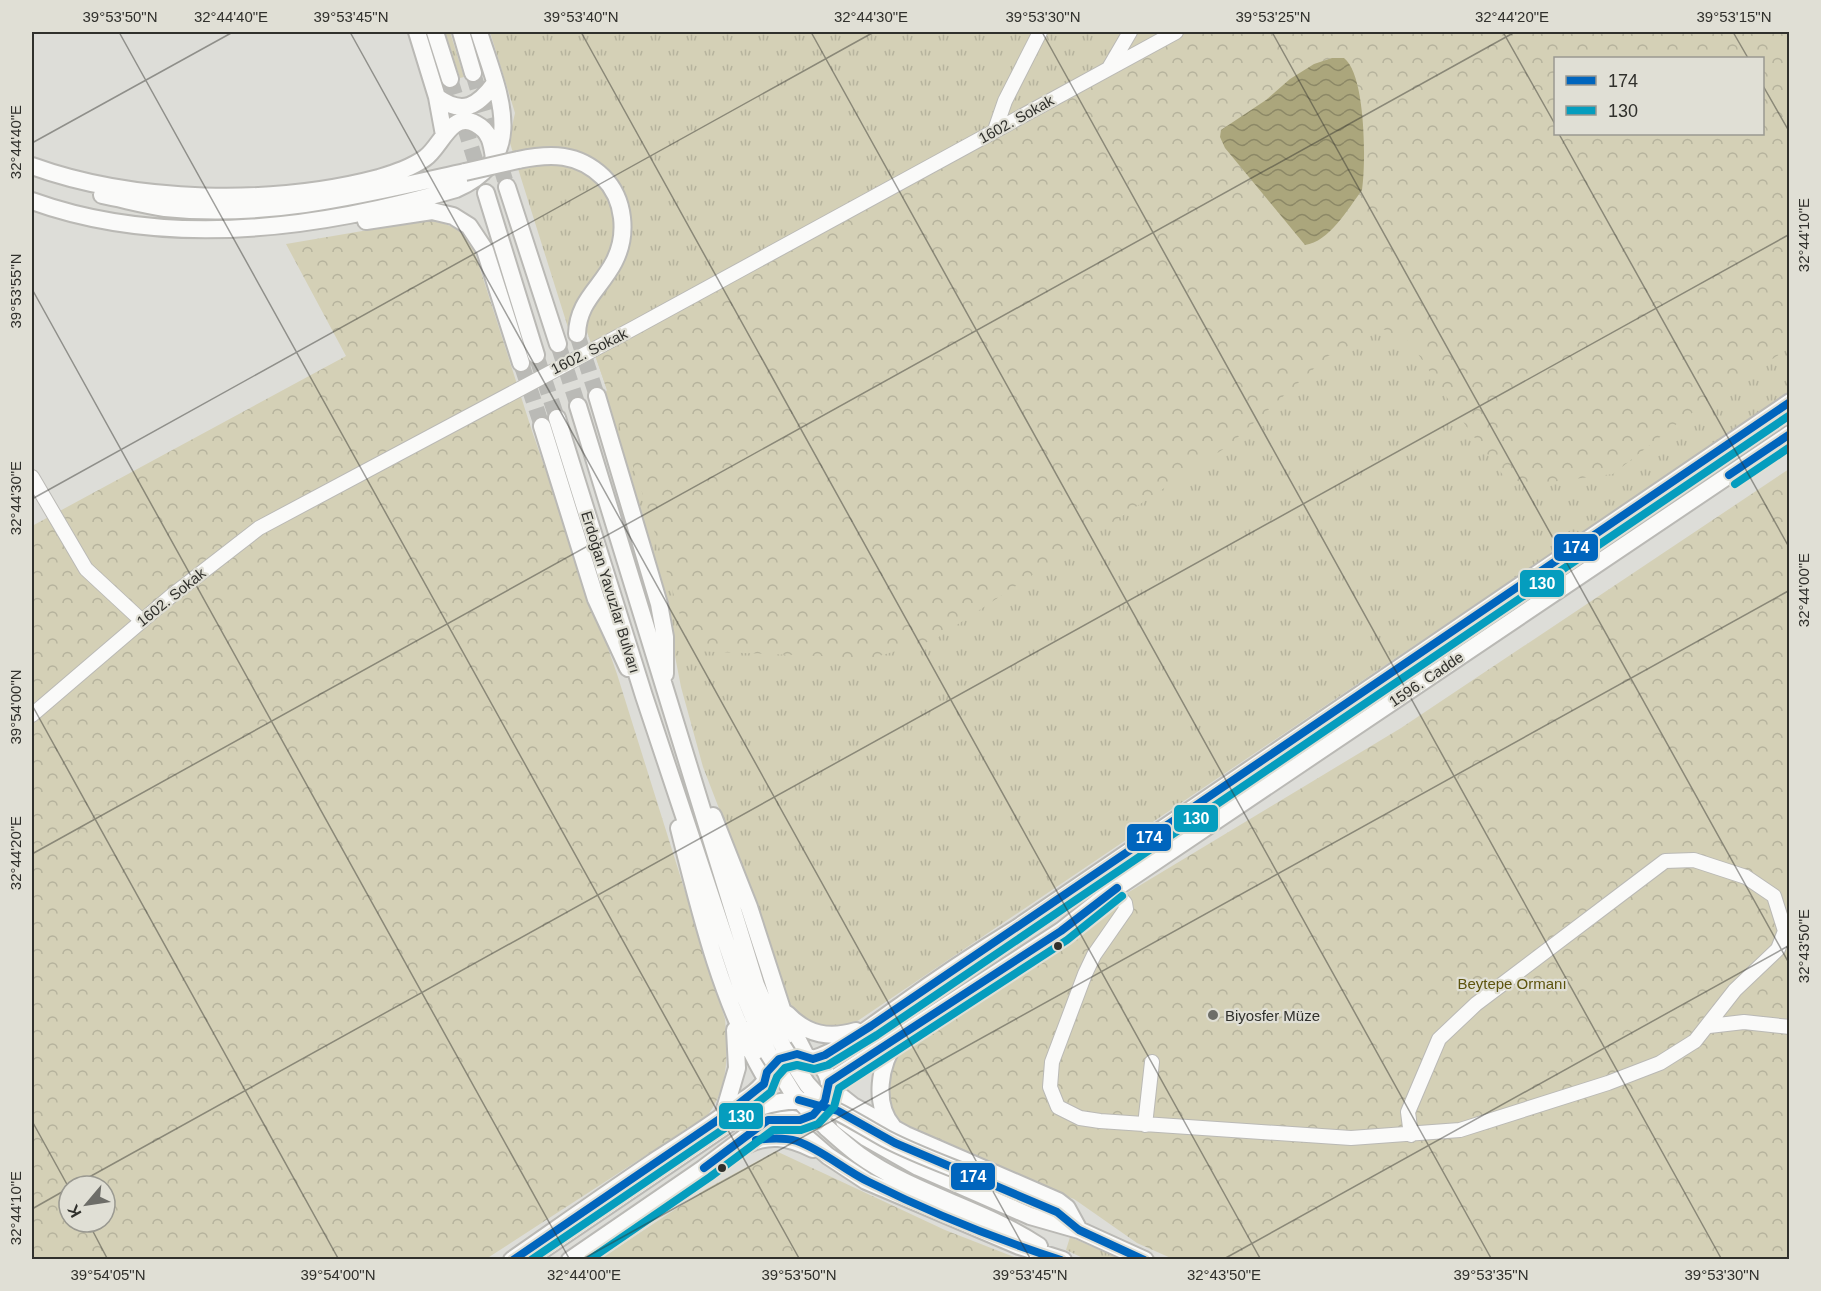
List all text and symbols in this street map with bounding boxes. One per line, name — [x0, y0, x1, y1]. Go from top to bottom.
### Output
text: 39°53'50"N — [82, 8, 158, 25]
text: 32°44'40"E — [194, 8, 268, 25]
text: 39°53'45"N — [313, 8, 389, 25]
text: 39°53'40"N — [543, 8, 619, 25]
text: 32°44'30"E — [834, 8, 908, 25]
text: 39°53'30"N — [1005, 8, 1081, 25]
text: 39°53'25"N — [1235, 8, 1311, 25]
text: 32°44'20"E — [1475, 8, 1549, 25]
text: 39°53'15"N — [1696, 8, 1772, 25]
legend — [1554, 57, 1764, 135]
text: 174 — [1608, 71, 1638, 91]
street label: 1602. Sokak — [975, 91, 1057, 147]
text: 130 — [1608, 101, 1638, 121]
text: 32°44'40"E — [7, 105, 24, 179]
text: 32°44'10"E — [1795, 198, 1812, 272]
text: 39°53'55"N — [7, 253, 24, 329]
street label: 1602. Sokak — [548, 324, 630, 378]
text: 32°44'30"E — [7, 461, 24, 535]
street label: Erdoğan Yavuzlar Bulvarı — [578, 509, 644, 675]
line badge: 174 — [1553, 533, 1599, 562]
text: 174 — [1563, 539, 1589, 556]
text: 32°44'00"E — [1795, 553, 1812, 627]
street label: 1602. Sokak — [133, 564, 209, 630]
line badge: 130 — [1519, 569, 1565, 598]
text: 130 — [1529, 575, 1555, 592]
street label: 1596. Cadde — [1386, 648, 1466, 710]
text: 39°54'00"N — [7, 669, 24, 745]
line badge: 130 — [1173, 804, 1219, 833]
text: 130 — [1183, 810, 1209, 827]
text: 32°44'20"E — [7, 816, 24, 890]
line badge: 174 — [1126, 823, 1172, 852]
text: 174 — [1136, 829, 1162, 846]
text: 32°43'50"E — [1795, 909, 1812, 983]
unlabelled marker — [1052, 940, 1064, 952]
park label: Beytepe Ormanı — [1457, 975, 1567, 992]
place label: Biyosfer Müze — [1225, 1007, 1320, 1024]
marker: Biyosfer Müze — [1206, 1008, 1220, 1022]
line badge: 130 — [718, 1102, 764, 1130]
text: 130 — [728, 1108, 754, 1125]
unlabelled marker — [716, 1162, 728, 1174]
line badge: 174 — [950, 1162, 996, 1191]
text: 174 — [960, 1168, 986, 1185]
text: 32°44'10"E — [7, 1171, 24, 1245]
north arrow — [57, 1174, 117, 1234]
text: K — [64, 1201, 85, 1220]
text: 39°54'05"N — [70, 1266, 146, 1283]
text: 39°54'00"N — [300, 1266, 376, 1283]
text: 32°44'00"E — [547, 1266, 621, 1283]
text: 39°53'50"N — [761, 1266, 837, 1283]
text: 39°53'45"N — [992, 1266, 1068, 1283]
text: 32°43'50"E — [1187, 1266, 1261, 1283]
text: 39°53'35"N — [1453, 1266, 1529, 1283]
text: 39°53'30"N — [1684, 1266, 1760, 1283]

